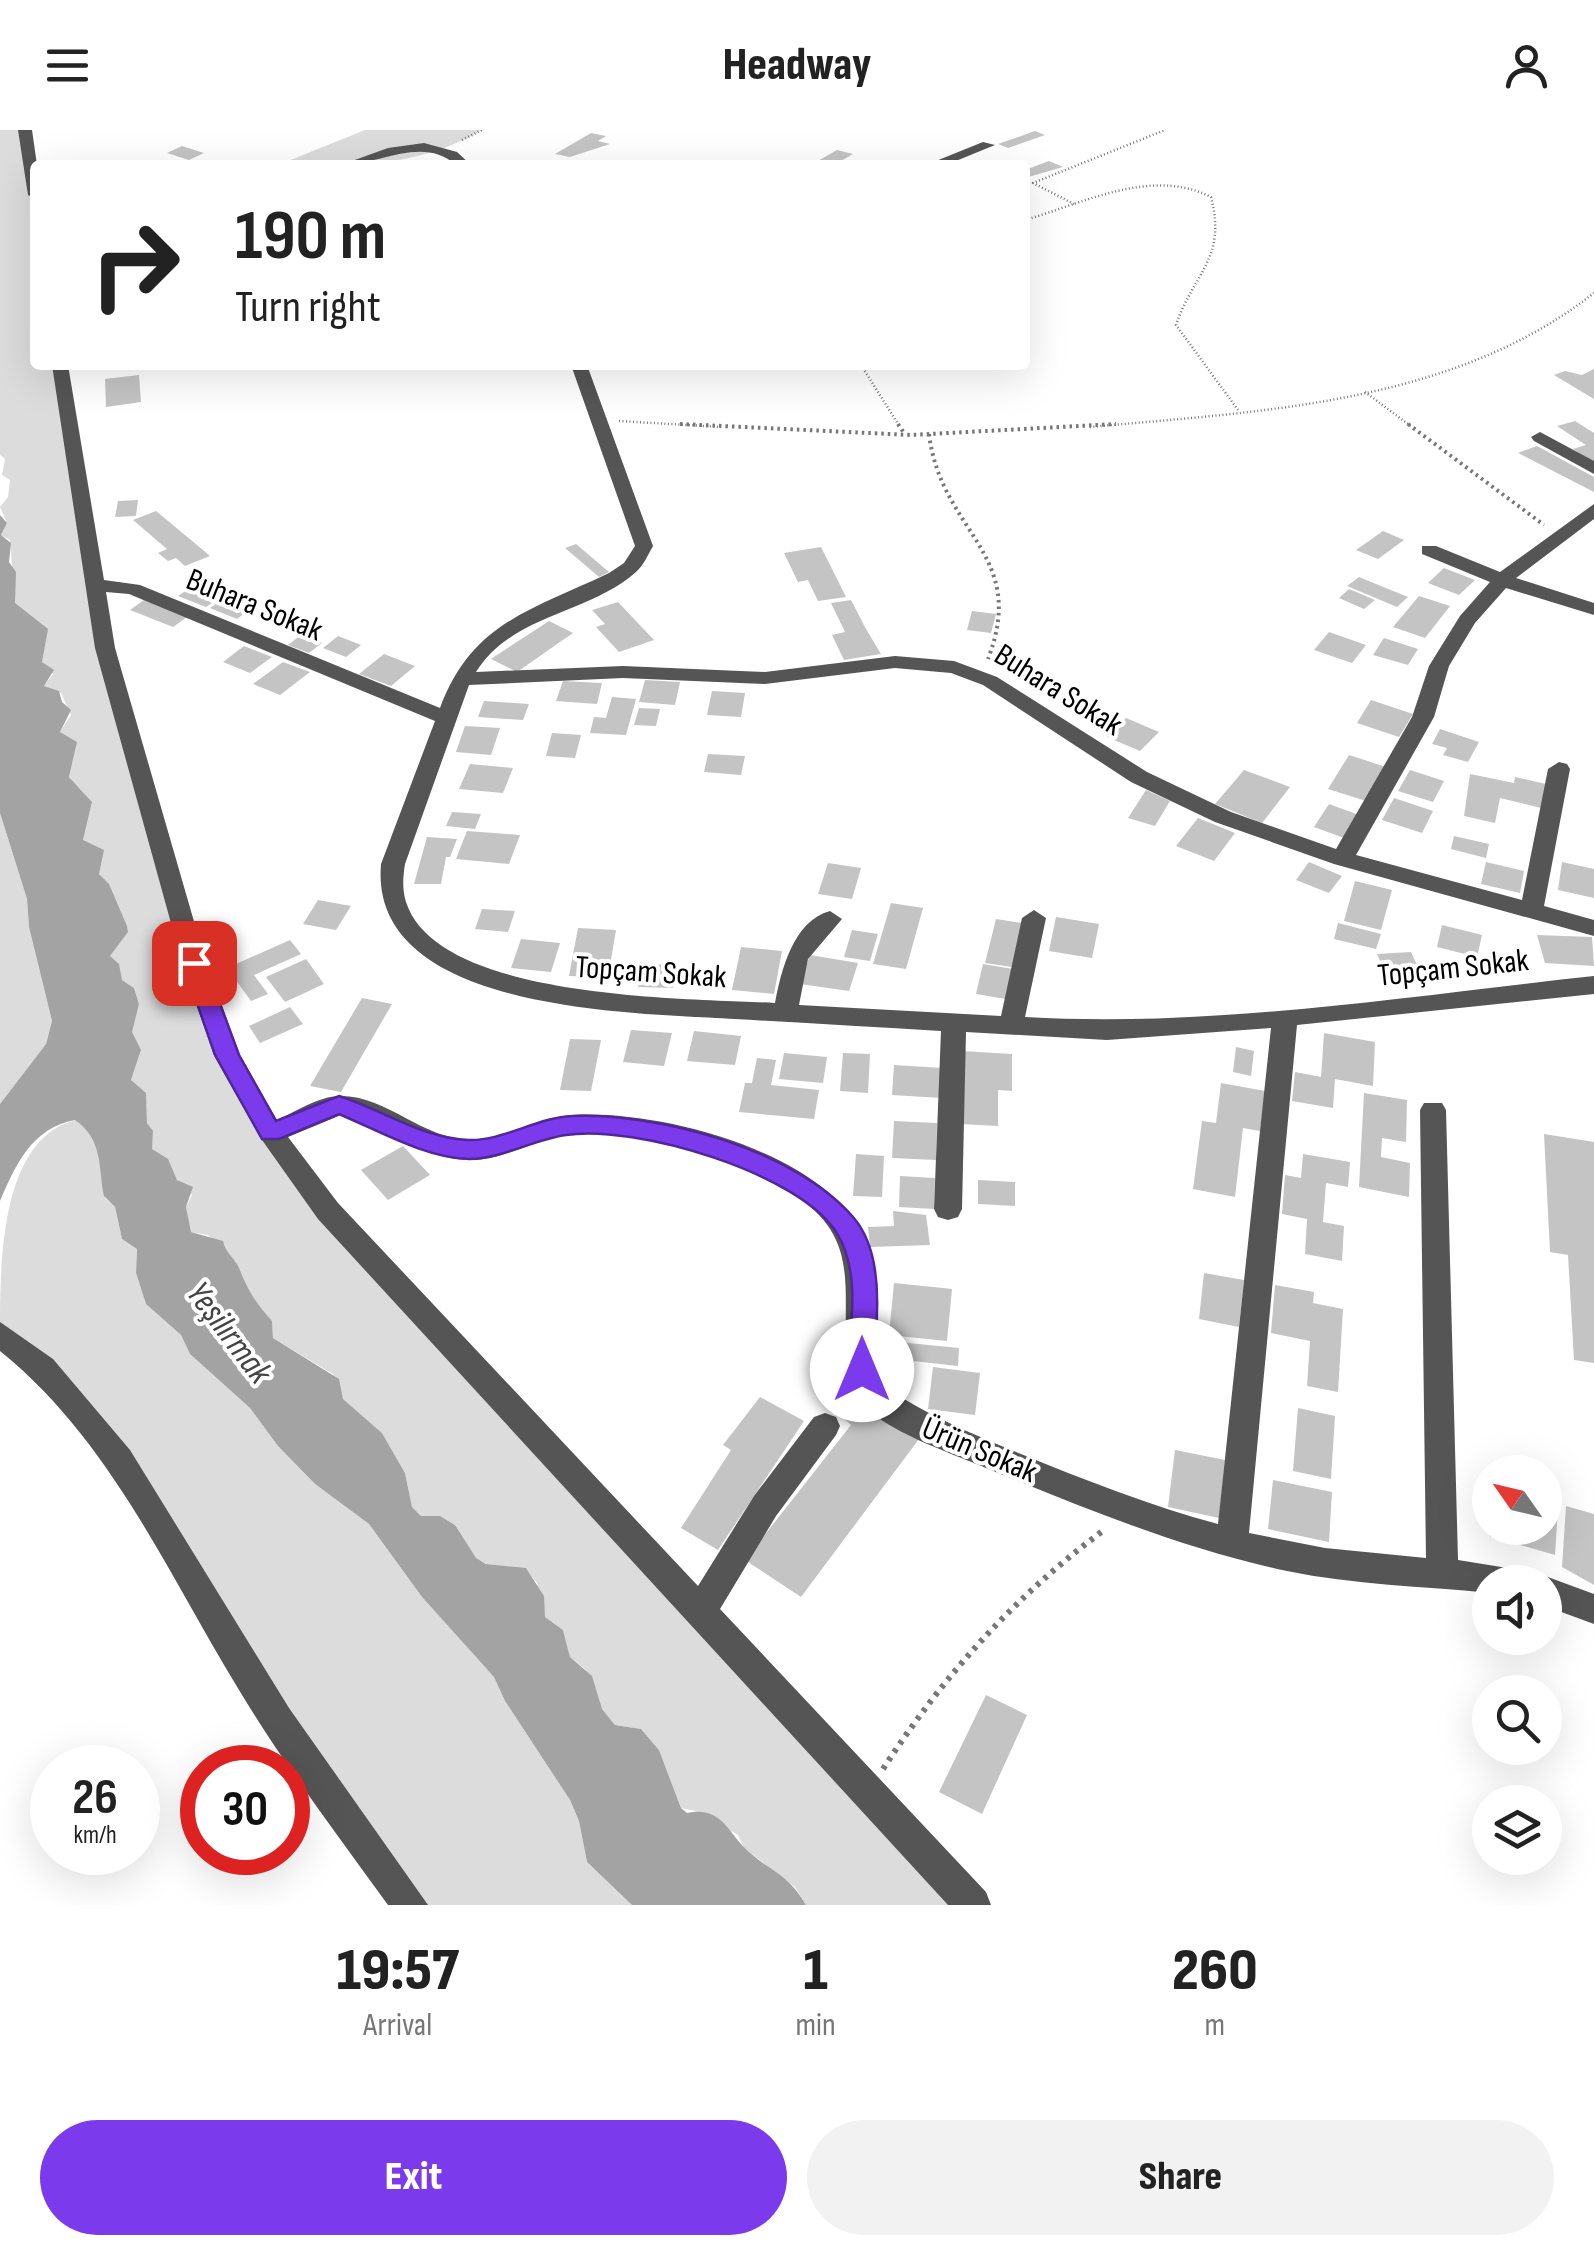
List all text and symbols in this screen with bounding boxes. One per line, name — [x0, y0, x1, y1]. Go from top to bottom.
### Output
icon: menu — [40, 38, 95, 93]
text: Headway — [723, 38, 871, 93]
icon: person — [1499, 38, 1554, 93]
text: 190 m — [235, 195, 386, 279]
icon: right — [70, 200, 200, 330]
text: Turn right — [235, 280, 381, 335]
street label: Buhara Sokak — [181, 560, 328, 650]
street label: Buhara Sokak — [987, 636, 1129, 745]
pin — [152, 921, 237, 1006]
icon: arrive — [167, 936, 222, 991]
street label: Topçam Sokak — [1376, 941, 1531, 996]
street label: Topçam Sokak — [574, 948, 728, 997]
water label: Yeşilırmak — [177, 1273, 282, 1393]
position arrow — [810, 1318, 914, 1422]
street label: Ürün Sokak — [916, 1409, 1043, 1492]
north arrow — [1472, 1455, 1562, 1545]
map controls — [1472, 1455, 1562, 1875]
button: sound — [1472, 1565, 1562, 1655]
button: search — [1472, 1675, 1562, 1765]
speed limit sign: 30 — [180, 1745, 310, 1875]
text: 26 — [72, 1768, 118, 1828]
button: layers — [1472, 1785, 1562, 1875]
text: km/h — [73, 1820, 117, 1851]
text: 19:57 — [336, 1935, 459, 2007]
text: 1 — [803, 1935, 828, 2007]
text: 260 — [1172, 1935, 1258, 2007]
text: Arrival — [363, 2006, 432, 2045]
text: min — [795, 2006, 836, 2045]
text: m — [1205, 2006, 1225, 2045]
button: Exit — [40, 2120, 787, 2235]
button: Share — [807, 2120, 1554, 2235]

